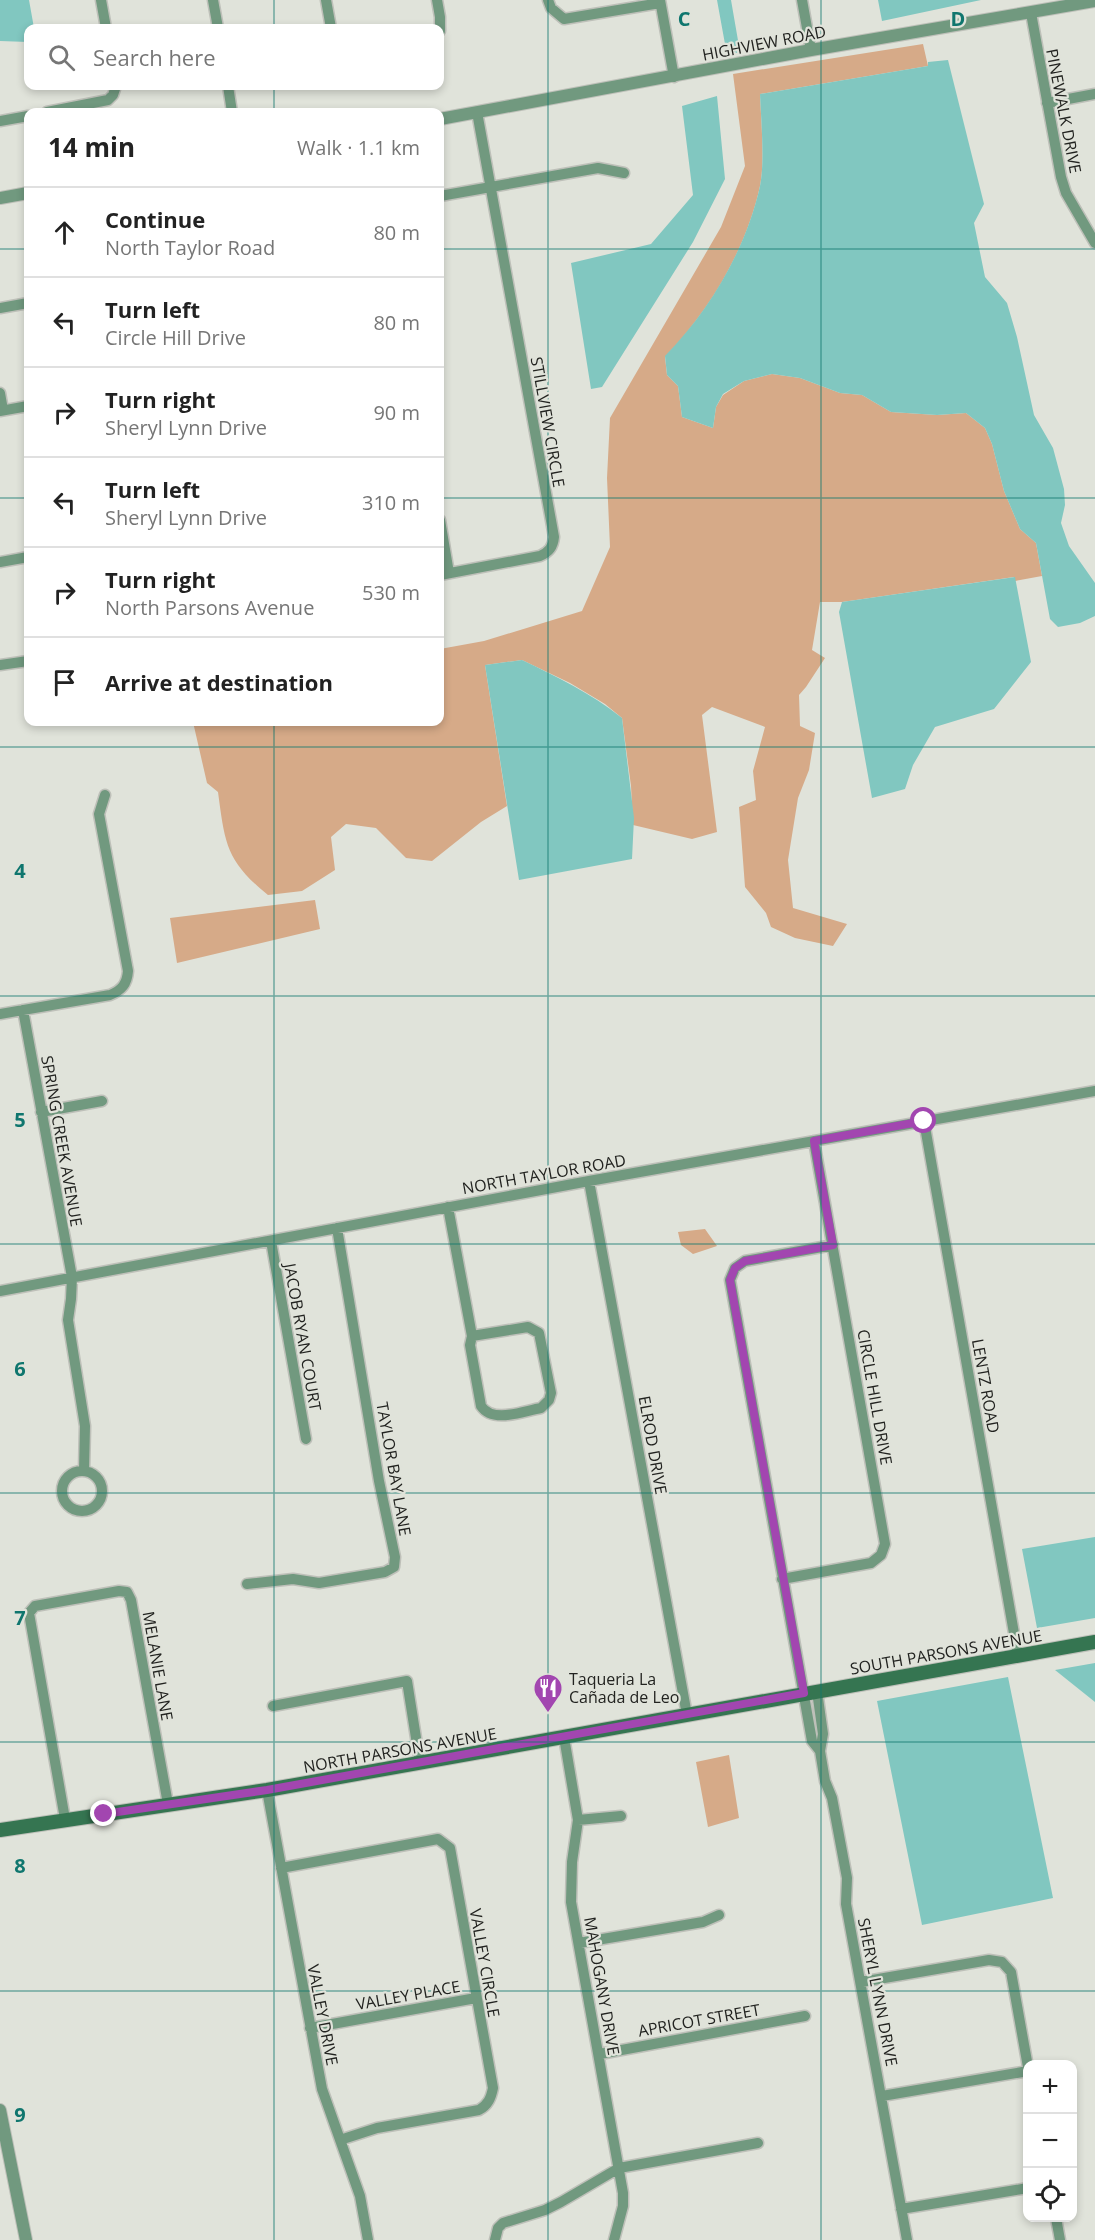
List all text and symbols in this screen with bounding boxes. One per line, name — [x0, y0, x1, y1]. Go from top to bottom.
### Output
text: C — [678, 5, 691, 32]
text: D — [951, 5, 965, 32]
street label: HIGHVIEW ROAD — [700, 20, 828, 66]
search box — [24, 24, 444, 90]
icon: search — [45, 41, 78, 74]
text: Search here — [93, 42, 216, 72]
street label: PINEWALK DRIVE — [1041, 47, 1087, 175]
text: 14 min — [48, 129, 135, 165]
text: Walk · 1.1 km — [297, 134, 420, 161]
text: Continue — [105, 204, 205, 234]
icon: ahead — [48, 216, 81, 249]
text: 80 m — [373, 219, 420, 246]
text: North Taylor Road — [105, 234, 275, 261]
text: Turn left — [105, 294, 200, 324]
icon: left — [48, 306, 81, 339]
text: 80 m — [373, 309, 420, 336]
text: Circle Hill Drive — [105, 324, 246, 351]
street label: STILLVIEW CIRCLE — [526, 355, 570, 489]
text: Turn right — [105, 384, 216, 414]
icon: right — [48, 396, 81, 429]
text: 90 m — [373, 399, 420, 426]
text: Sheryl Lynn Drive — [105, 414, 267, 441]
text: Turn left — [105, 474, 200, 504]
icon: left — [48, 486, 81, 519]
text: 310 m — [362, 489, 420, 516]
text: Sheryl Lynn Drive — [105, 504, 267, 531]
text: Turn right — [105, 564, 216, 594]
icon: right — [48, 576, 81, 609]
text: 530 m — [362, 579, 420, 606]
text: North Parsons Avenue — [105, 594, 314, 621]
icon: arrive — [48, 666, 81, 699]
text: Arrive at destination — [105, 667, 333, 697]
text: 4 — [14, 857, 26, 884]
street label: SPRING CREEK AVENUE — [36, 1054, 88, 1228]
text: 5 — [14, 1106, 26, 1133]
route start — [910, 1107, 936, 1133]
street label: NORTH TAYLOR ROAD — [460, 1149, 628, 1199]
street label: JACOB RYAN COURT — [279, 1260, 327, 1413]
street label: CIRCLE HILL DRIVE — [852, 1327, 898, 1467]
street label: LENTZ ROAD — [967, 1337, 1005, 1435]
text: 6 — [14, 1355, 26, 1382]
street label: ELROD DRIVE — [634, 1394, 672, 1496]
street label: TAYLOR BAY LANE — [371, 1400, 417, 1538]
text: 7 — [14, 1604, 26, 1631]
street label: MELANIE LANE — [138, 1610, 178, 1722]
street label: SOUTH PARSONS AVENUE — [848, 1624, 1044, 1680]
place label: Taqueria La Cañada de Leo — [569, 1668, 679, 1708]
restaurant icon: Taqueria La Cañada de Leo — [532, 1672, 564, 1714]
street label: NORTH PARSONS AVENUE — [302, 1722, 498, 1778]
route end — [90, 1800, 116, 1826]
text: 8 — [14, 1852, 26, 1879]
street label: VALLEY CIRCLE — [465, 1907, 505, 2019]
street label: MAHOGANY DRIVE — [579, 1915, 625, 2057]
street label: SHERYL LYNN DRIVE — [853, 1916, 903, 2068]
street label: VALLEY DRIVE — [302, 1962, 344, 2068]
street label: VALLEY PLACE — [354, 1975, 462, 2015]
street label: APRICOT STREET — [636, 1998, 762, 2042]
map controls — [1023, 2060, 1077, 2222]
button: + — [1023, 2060, 1077, 2114]
text: 9 — [14, 2101, 26, 2128]
button: − — [1023, 2114, 1077, 2168]
button: locate — [1023, 2168, 1077, 2222]

